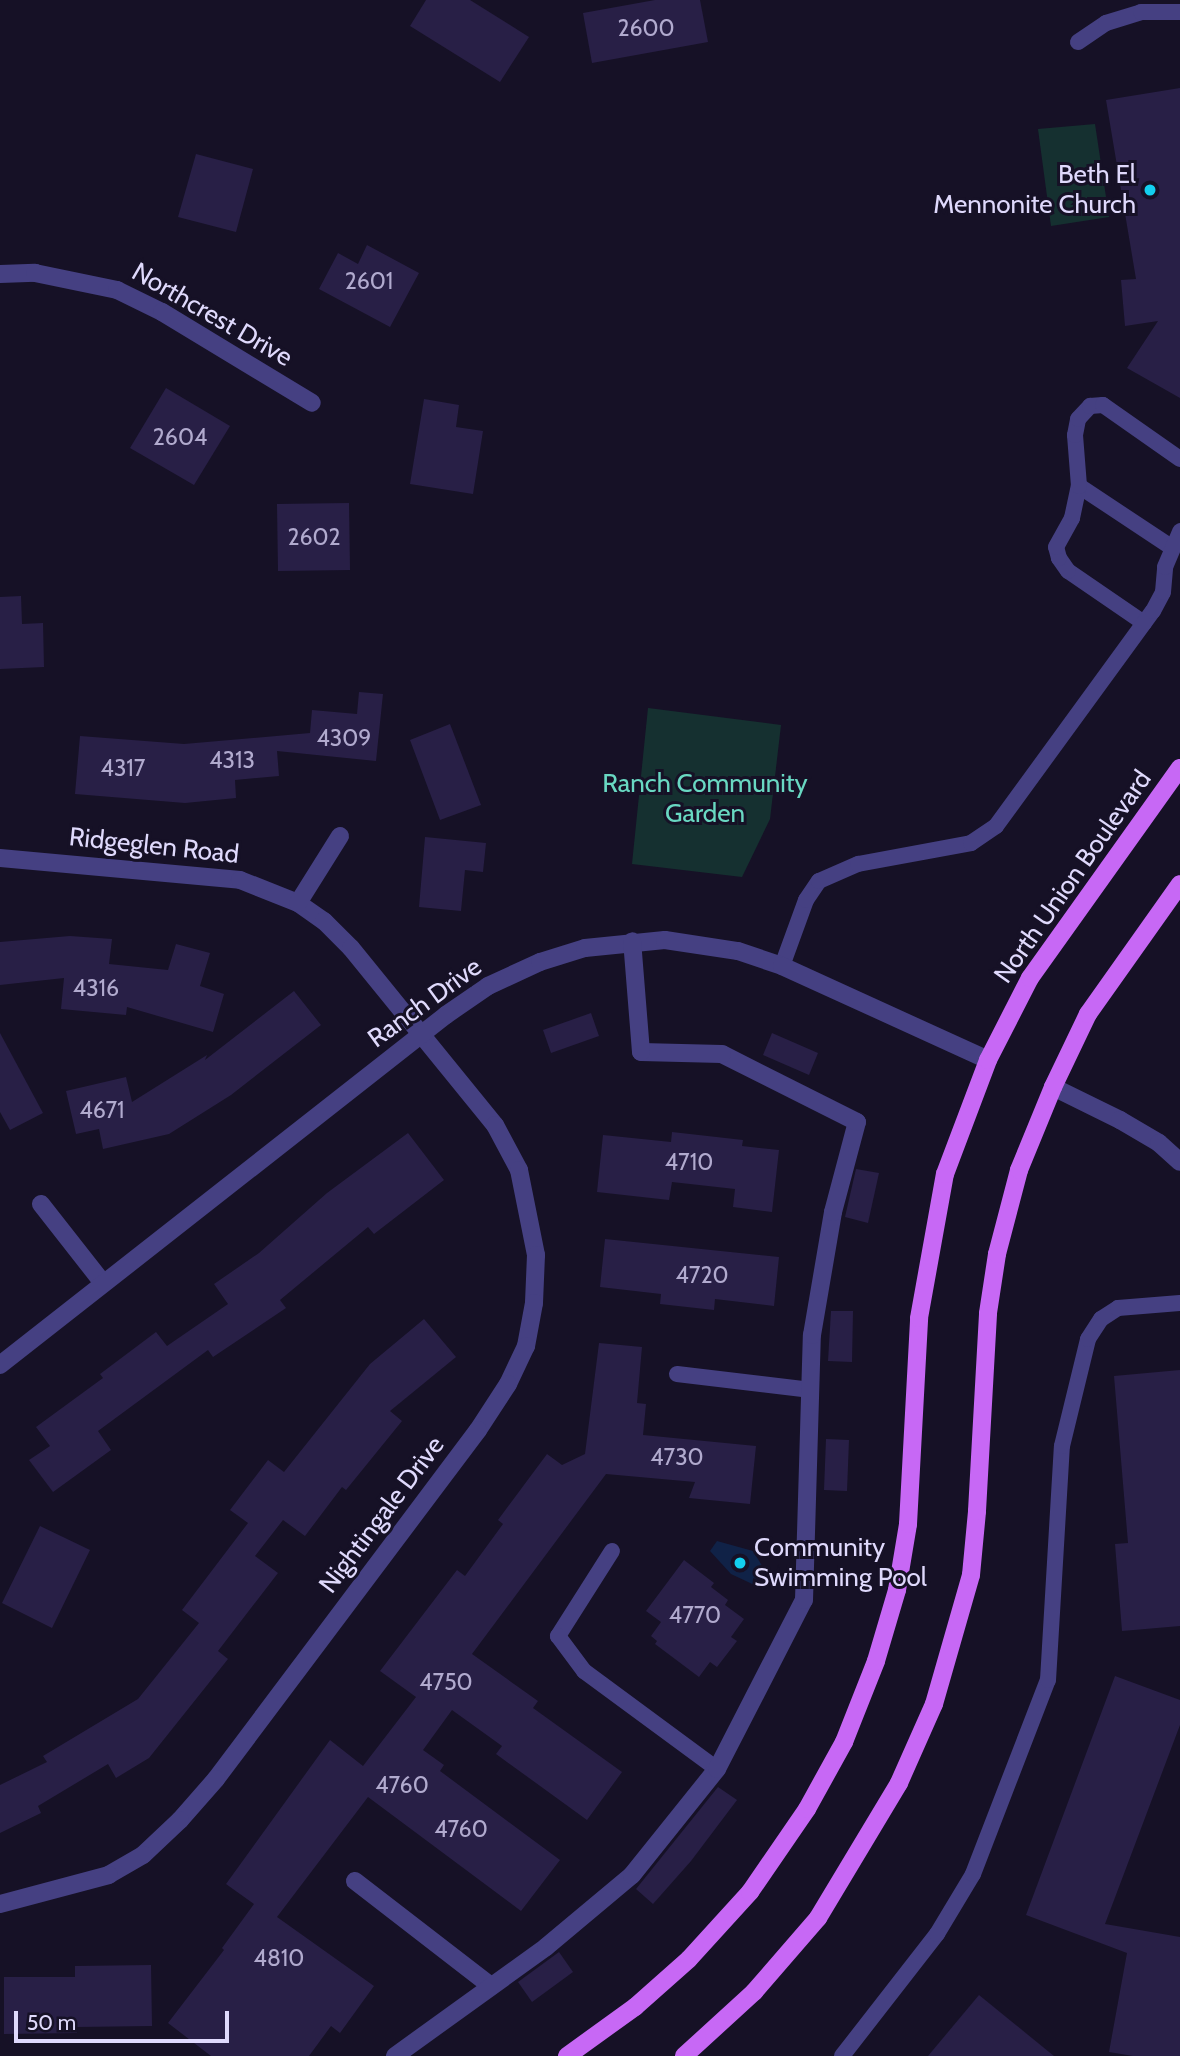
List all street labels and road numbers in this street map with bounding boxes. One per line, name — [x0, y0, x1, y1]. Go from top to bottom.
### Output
street label: Northcrest Drive — [126, 256, 298, 374]
street label: North Union Boulevard — [988, 765, 1158, 989]
street label: Ridgeglen Road — [67, 822, 241, 870]
street label: Ranch Drive — [362, 951, 488, 1055]
street label: Nightingale Drive — [313, 1430, 451, 1600]

